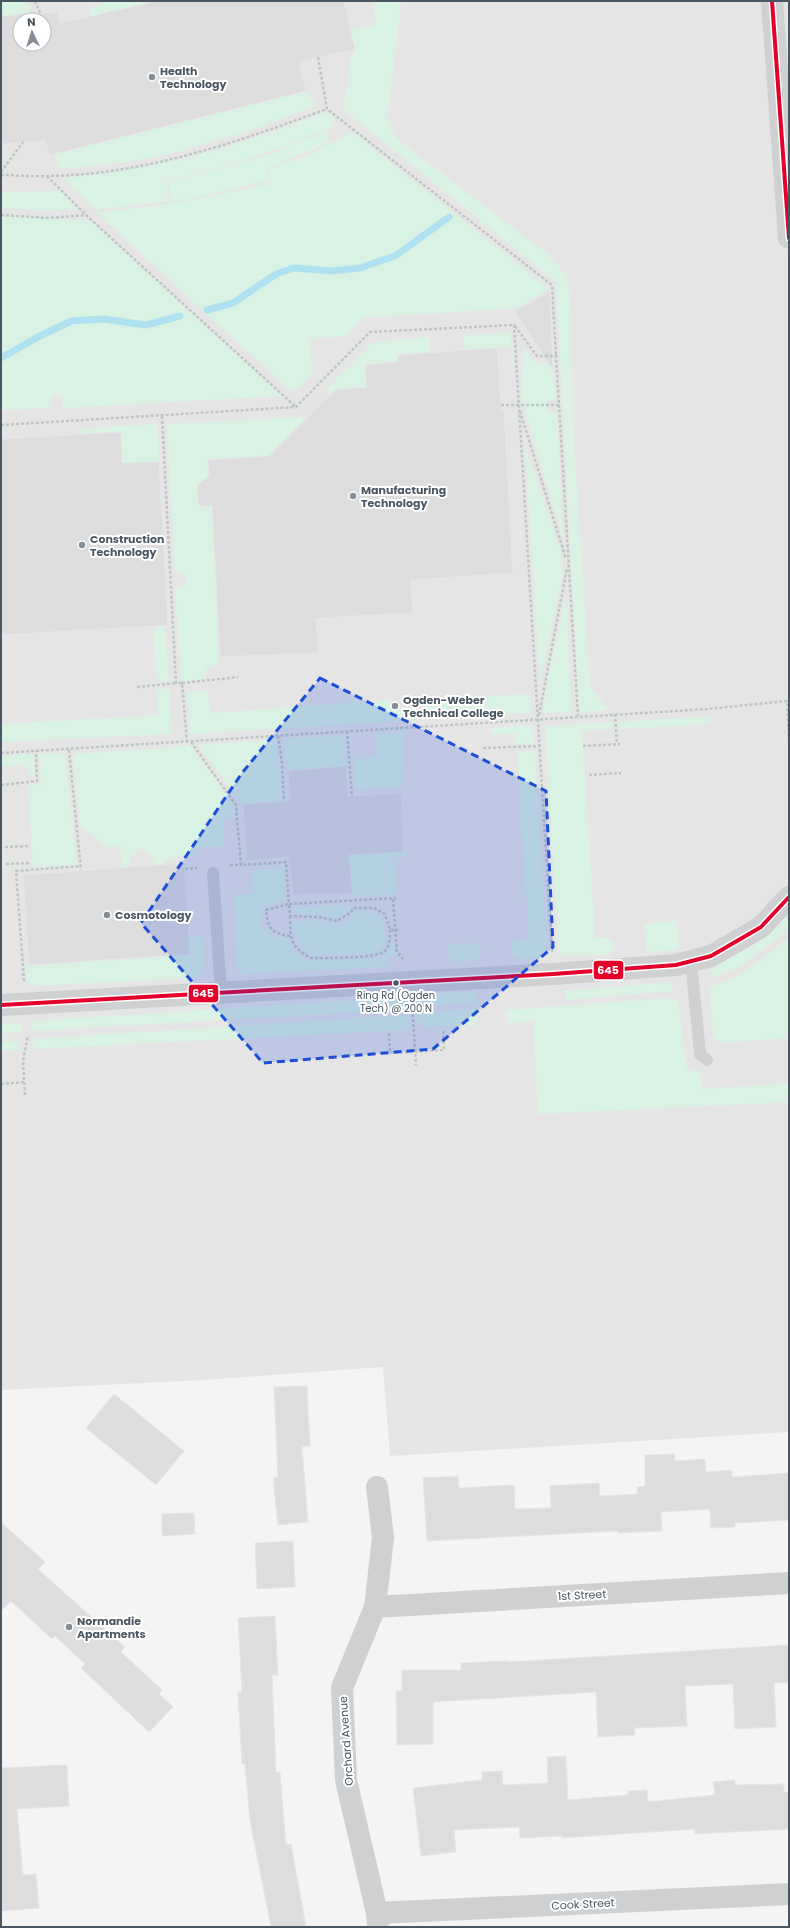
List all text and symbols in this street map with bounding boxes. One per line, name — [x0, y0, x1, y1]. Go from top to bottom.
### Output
north arrow — [12, 12, 52, 52]
text: N — [27, 14, 36, 30]
place label: Health Technology — [160, 63, 226, 92]
marker: Health Technology — [147, 72, 157, 82]
place label: Manufacturing Technology — [361, 482, 446, 511]
marker: Manufacturing Technology — [348, 491, 358, 501]
place label: Construction Technology — [90, 531, 164, 560]
marker: Construction Technology — [77, 540, 87, 550]
place label: Ogden-Weber Technical College — [403, 692, 504, 721]
marker: Ogden-Weber Technical College — [390, 701, 400, 711]
place label: Cosmotology — [115, 907, 191, 923]
marker: Cosmotology — [102, 910, 112, 920]
line badge: 645 — [593, 960, 624, 980]
text: 645 — [597, 962, 619, 978]
marker: Ring Rd (Ogden Tech) @ 200 N — [391, 978, 401, 988]
line badge: 645 — [188, 984, 219, 1003]
text: 645 — [192, 985, 214, 1001]
place label: Ring Rd (Ogden Tech) @ 200 N — [357, 988, 435, 1016]
street label: 1st Street — [557, 1586, 607, 1604]
place label: Normandie Apartments — [77, 1613, 146, 1642]
marker: Normandie Apartments — [64, 1622, 74, 1632]
street label: Orchard Avenue — [335, 1696, 357, 1786]
street label: Cook Street — [551, 1894, 615, 1914]

